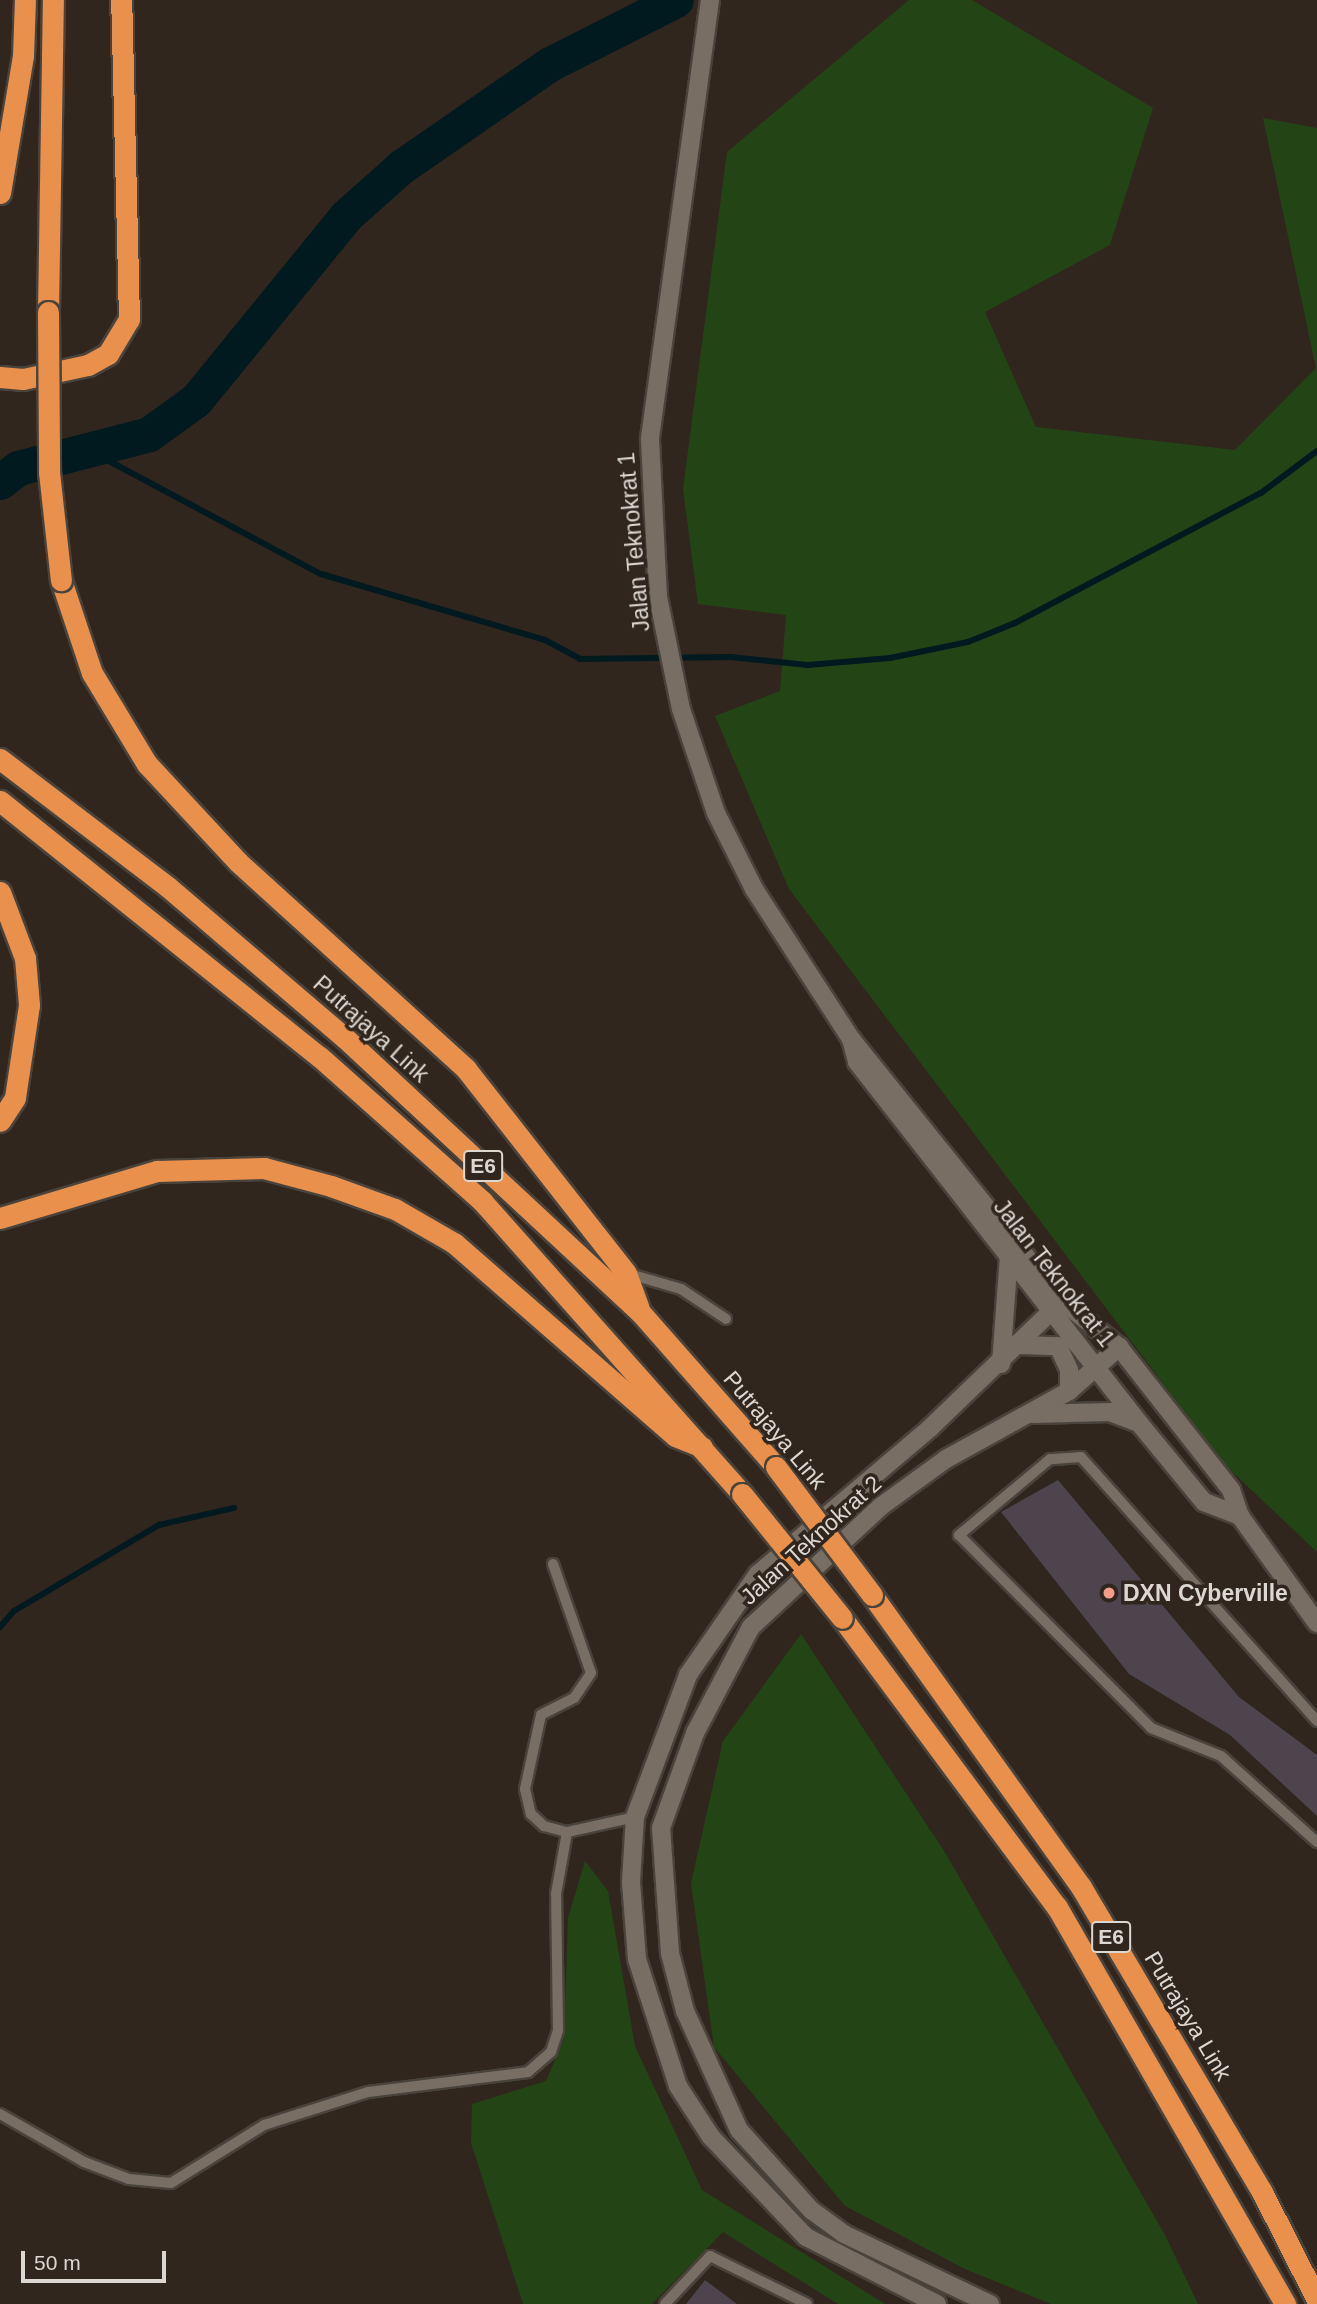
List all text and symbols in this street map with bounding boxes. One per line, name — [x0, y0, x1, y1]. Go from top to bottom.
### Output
street label: Jalan Teknokrat 1 — [612, 451, 656, 633]
street label: Putrajaya Link — [308, 970, 434, 1088]
road number: E6 — [462, 1148, 504, 1184]
street label: Jalan Teknokrat 1 — [988, 1193, 1120, 1353]
street label: Putrajaya Link — [718, 1365, 832, 1495]
street label: Jalan Teknokrat 2 — [735, 1469, 887, 1611]
place label: DXN Cyberville — [1123, 1579, 1288, 1607]
marker: DXN Cyberville — [1101, 1585, 1117, 1601]
road number: E6 — [1090, 1920, 1132, 1954]
street label: Putrajaya Link — [1139, 1946, 1237, 2086]
scale bar — [24, 2238, 170, 2282]
text: 50 m — [34, 2251, 81, 2274]

